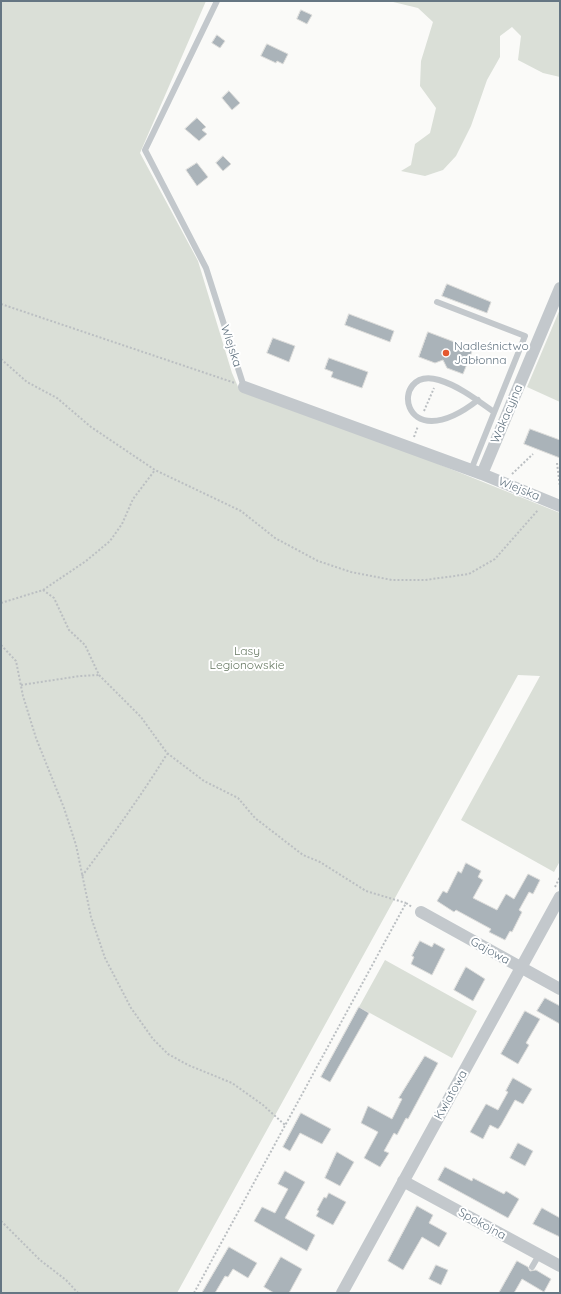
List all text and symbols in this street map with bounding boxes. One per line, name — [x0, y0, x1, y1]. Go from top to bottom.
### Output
street label: Wiejska — [217, 323, 245, 369]
place label: Nadleśnictwo Jabłonna — [454, 339, 529, 367]
marker: Nadleśnictwo Jabłonna — [441, 348, 451, 358]
street label: Wakacyjna — [488, 382, 526, 446]
street label: Wiejska — [496, 474, 542, 504]
park label: Lasy Legionowskie — [210, 644, 284, 672]
street label: Gajowa — [468, 934, 512, 968]
street label: Kwiatowa — [432, 1068, 470, 1122]
street label: Spokojna — [456, 1205, 508, 1243]

